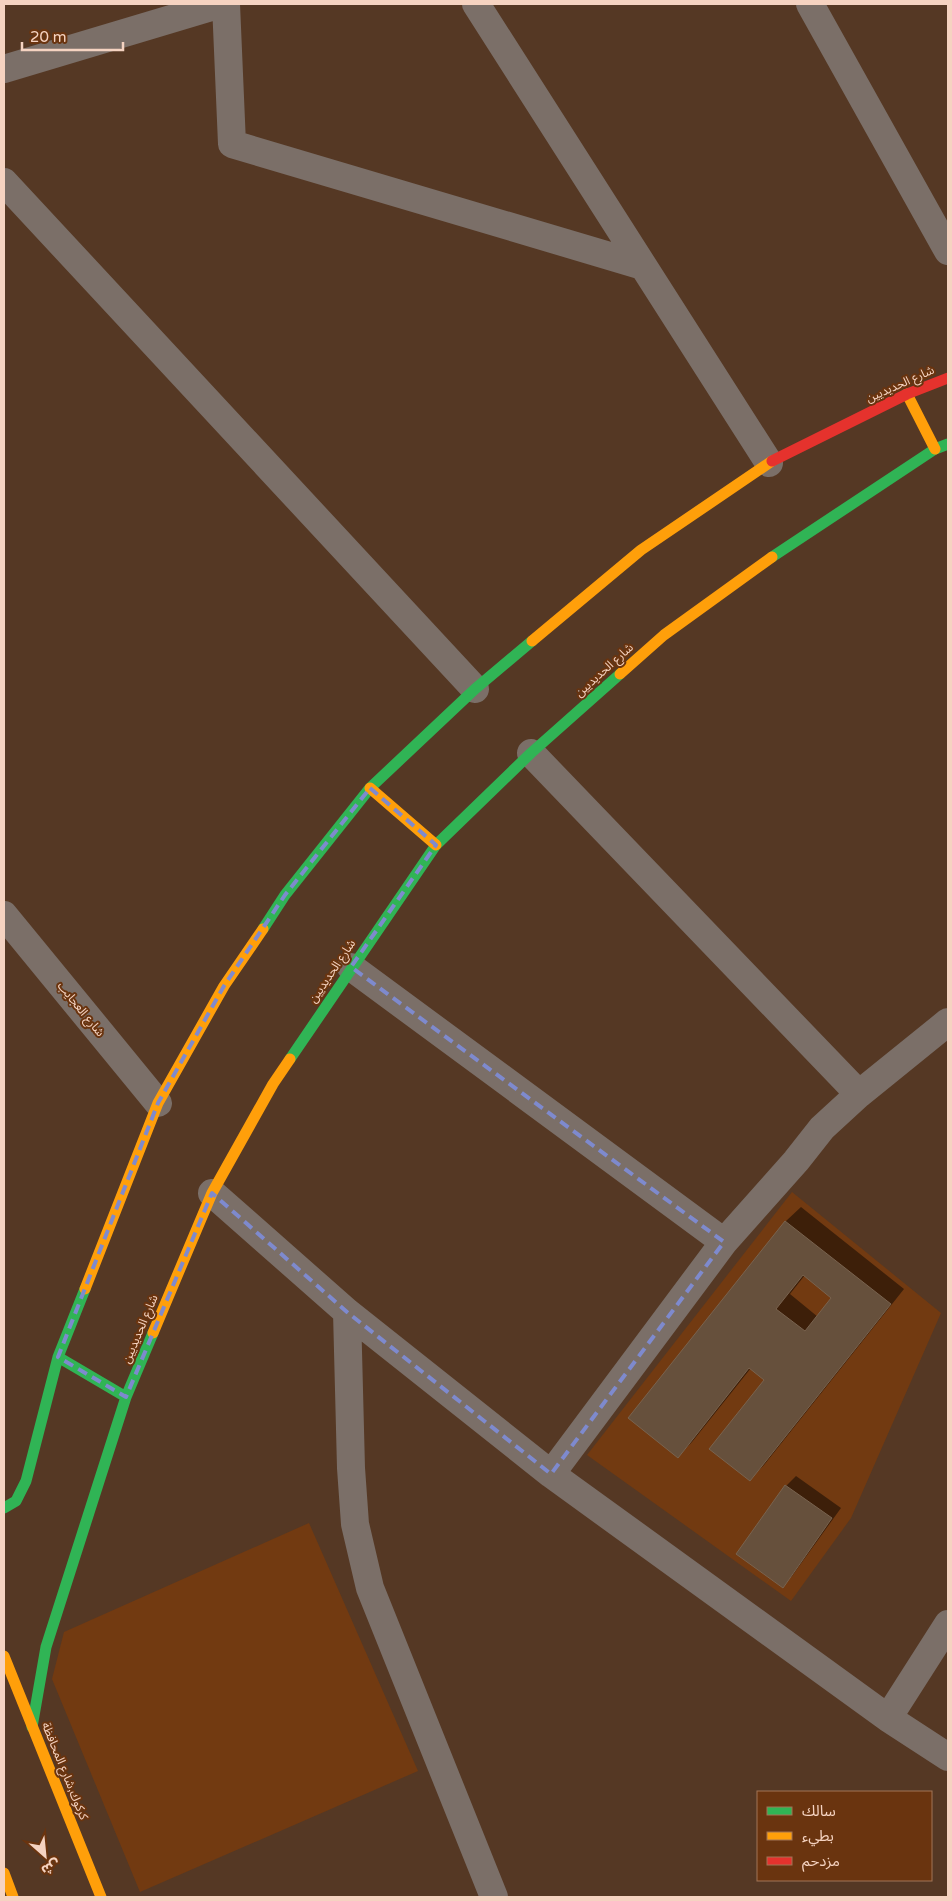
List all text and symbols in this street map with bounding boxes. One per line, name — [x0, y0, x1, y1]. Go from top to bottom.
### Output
scale bar — [22, 20, 124, 52]
text: 20 m — [30, 28, 67, 46]
street label: شارع الحديديين — [864, 363, 937, 407]
street label: شارع الحديديين — [572, 640, 637, 701]
street label: شارع الحديديين — [306, 937, 360, 1006]
street label: شارع العجايب — [53, 979, 107, 1041]
street label: شارع الحديديين — [119, 1293, 163, 1366]
street label: كركوك,شارع المحافظة — [37, 1720, 91, 1823]
legend — [757, 1791, 932, 1881]
text: سالك — [802, 1802, 836, 1820]
text: بطيء — [802, 1827, 834, 1847]
north arrow — [20, 1831, 70, 1881]
text: مزدحم — [802, 1852, 840, 1872]
text: ش — [38, 1855, 63, 1879]

